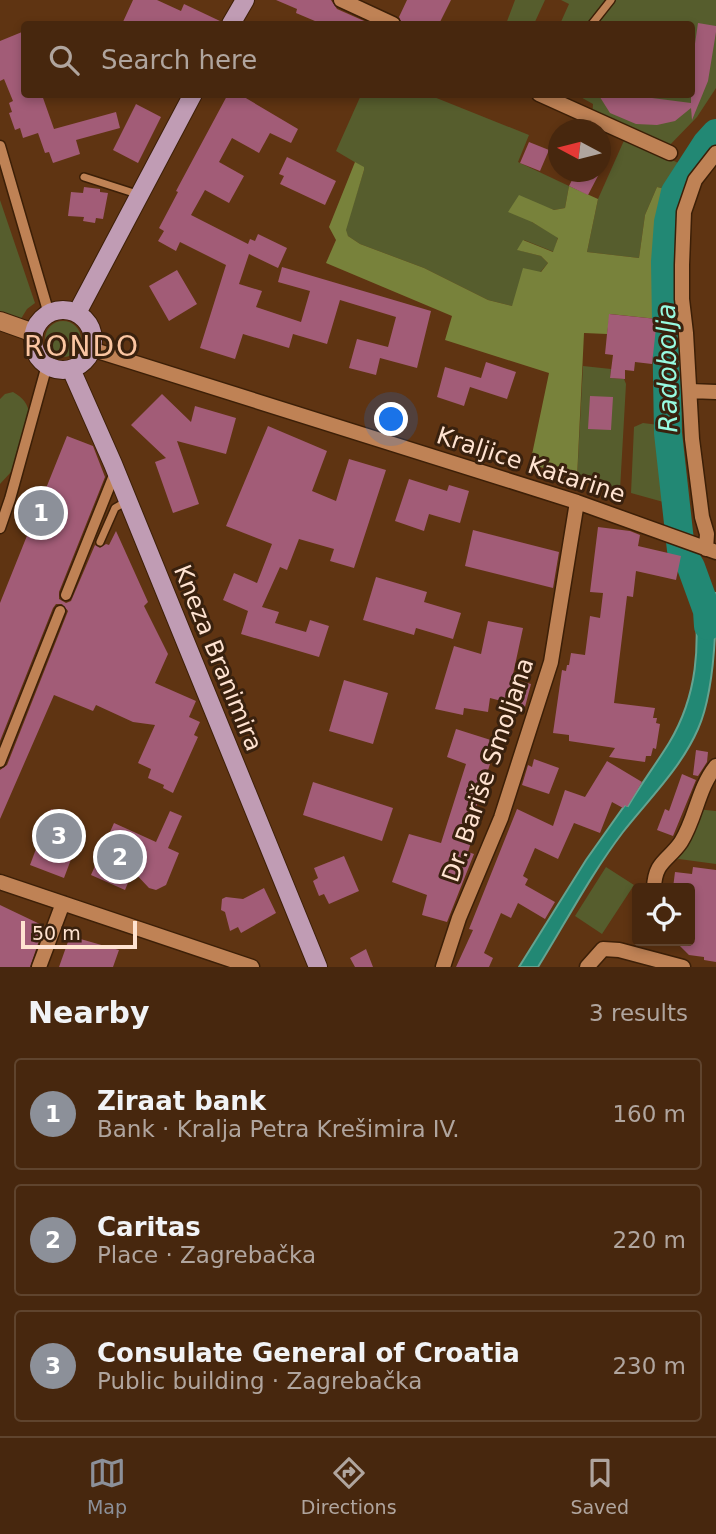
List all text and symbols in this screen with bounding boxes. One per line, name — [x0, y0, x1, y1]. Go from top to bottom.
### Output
search box — [21, 21, 695, 98]
icon: search — [45, 41, 83, 79]
text: Search here — [101, 45, 257, 75]
north arrow — [548, 119, 611, 182]
water label: Radobolja — [651, 303, 683, 433]
district label: RONDO — [24, 330, 140, 363]
your location — [374, 402, 408, 436]
street label: Kraljice Katarine — [433, 421, 629, 509]
pin: 1 — [18, 487, 64, 539]
street label: Kneza Branimira — [168, 561, 268, 755]
street label: Dr. Bariše Smoljana — [436, 654, 540, 886]
pin: 3 — [36, 810, 82, 862]
pin: 2 — [97, 831, 143, 883]
map controls — [632, 883, 695, 946]
button: locate — [632, 883, 695, 946]
scale bar — [21, 918, 136, 950]
text: 50 m — [32, 922, 81, 944]
text: Nearby — [28, 995, 150, 1030]
text: 3 results — [589, 1000, 688, 1026]
text: Ziraat bank — [97, 1086, 266, 1116]
text: 1 — [45, 1101, 61, 1127]
text: 160 m — [612, 1101, 686, 1127]
text: Bank · Kralja Petra Krešimira IV. — [97, 1116, 460, 1142]
text: Caritas — [97, 1212, 201, 1242]
text: 2 — [45, 1227, 61, 1253]
text: 220 m — [612, 1227, 686, 1253]
text: Place · Zagrebačka — [97, 1242, 316, 1268]
text: Consulate General of Croatia — [97, 1338, 520, 1368]
text: 3 — [45, 1353, 61, 1379]
text: 230 m — [612, 1353, 686, 1379]
text: Public building · Zagrebačka — [97, 1368, 422, 1394]
tab: Map — [87, 1454, 127, 1518]
tab: Directions — [301, 1454, 397, 1518]
tab: Saved — [570, 1454, 629, 1518]

